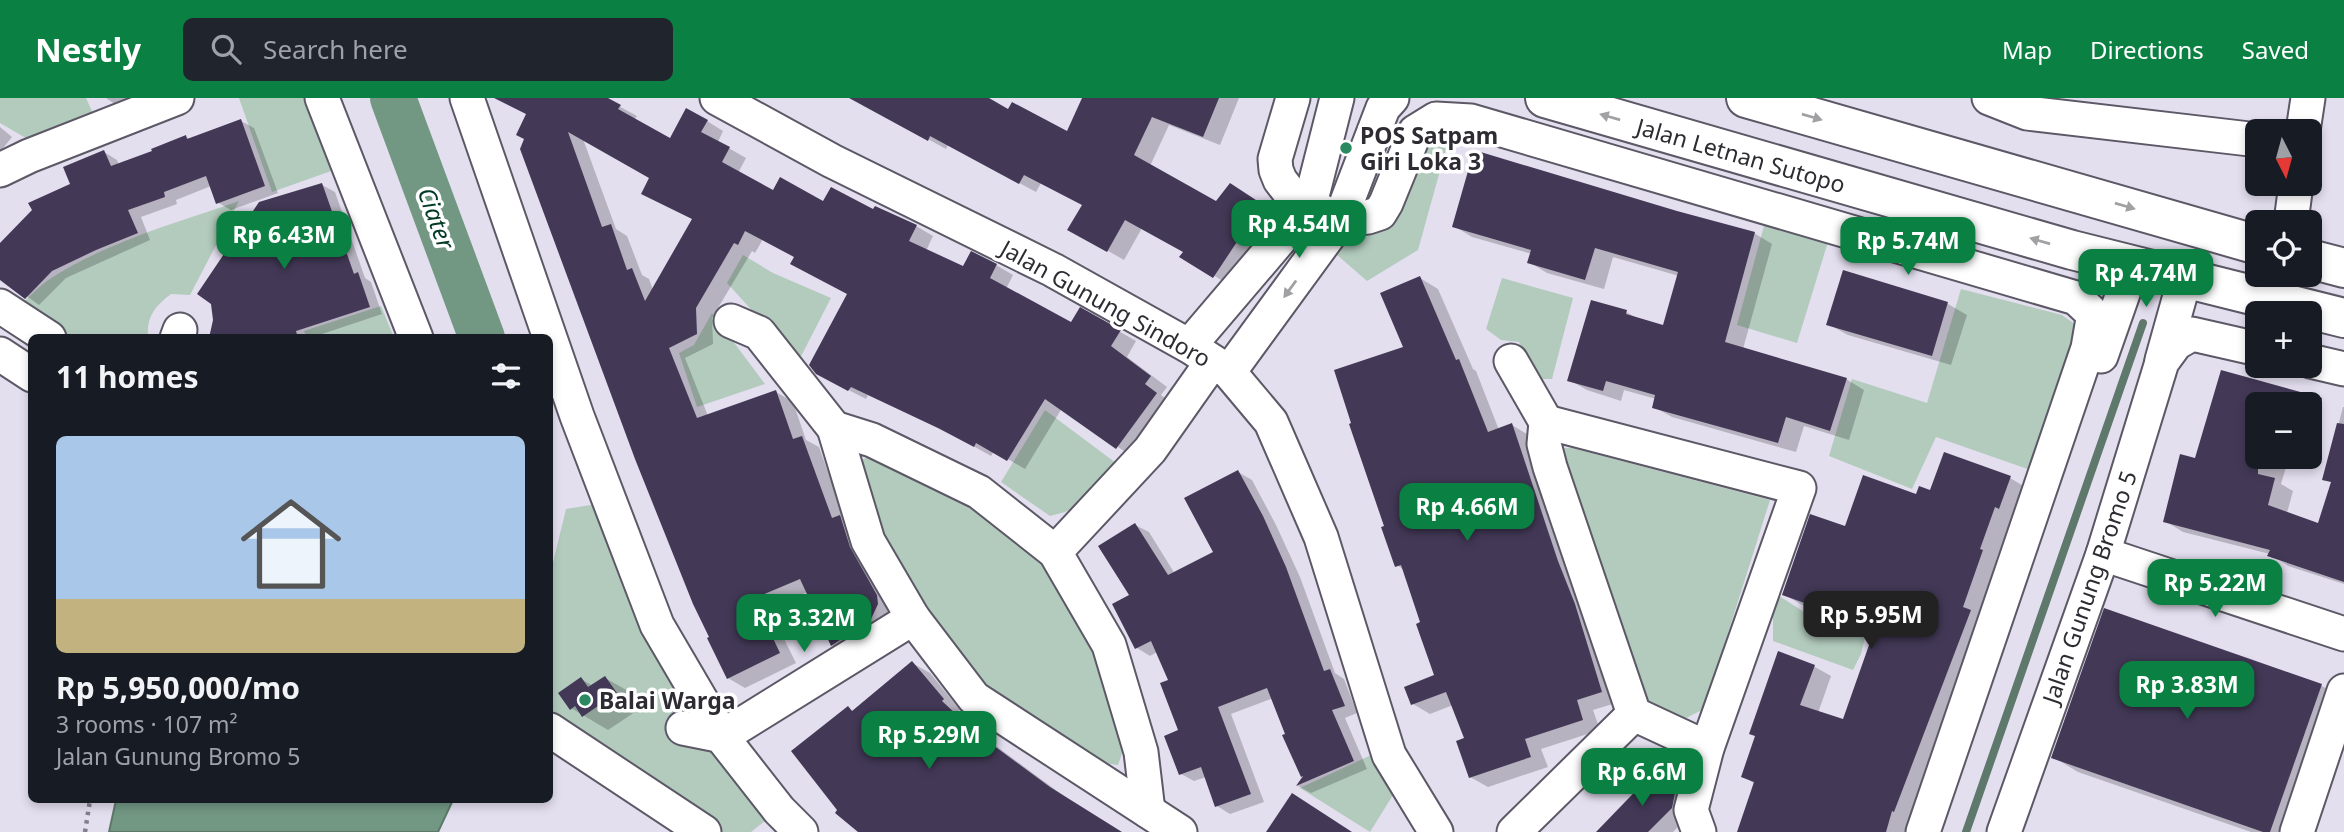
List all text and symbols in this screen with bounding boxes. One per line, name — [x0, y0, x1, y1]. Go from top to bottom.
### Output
search box — [183, 18, 673, 81]
text: Nestly — [35, 27, 141, 72]
icon: search — [207, 30, 245, 68]
text: Search here — [263, 31, 408, 67]
text: Map — [2002, 33, 2052, 66]
text: Directions — [2090, 33, 2204, 66]
text: Saved — [2242, 33, 2309, 66]
street label: Jalan Letnan Sutopo — [1631, 109, 1849, 200]
one-way arrow — [1599, 112, 1620, 122]
one-way arrow — [1802, 112, 1823, 122]
place label: POS Satpam Giri Loka 3 — [1360, 119, 1498, 177]
north arrow — [2245, 119, 2322, 196]
map controls — [2245, 119, 2322, 469]
marker: POS Satpam Giri Loka 3 — [1338, 140, 1354, 156]
water label: Ciater — [411, 183, 464, 255]
pin: Rp 4.54M — [1227, 200, 1371, 260]
one-way arrow — [2115, 202, 2136, 212]
text: Rp 4.54M — [1247, 207, 1351, 239]
button: locate — [2245, 210, 2322, 287]
pin: Rp 6.43M — [212, 212, 356, 271]
text: Rp 6.43M — [232, 218, 336, 250]
pin: Rp 5.74M — [1836, 218, 1980, 277]
text: Rp 5.74M — [1856, 224, 1960, 256]
street label: Jalan Gunung Sindoro — [993, 231, 1217, 374]
one-way arrow — [2029, 236, 2050, 246]
pin: Rp 4.74M — [2074, 250, 2218, 309]
text: Rp 4.74M — [2094, 256, 2198, 288]
one-way arrow — [1283, 280, 1297, 298]
button: + — [2245, 301, 2322, 378]
text: 11 homes — [56, 356, 199, 397]
icon: filters — [487, 357, 525, 395]
button: − — [2245, 392, 2322, 469]
street label: Jalan Gunung Bromo 5 — [2033, 466, 2144, 710]
icon: home — [228, 481, 354, 607]
pin: Rp 4.66M — [1395, 484, 1539, 543]
text: Rp 4.66M — [1415, 490, 1519, 522]
pin: Rp 5.22M — [2143, 560, 2287, 619]
text: Rp 5.22M — [2163, 566, 2267, 598]
pin: Rp 5.95M — [1799, 592, 1943, 651]
pin: Rp 3.32M — [732, 594, 876, 654]
text: Rp 5.95M — [1819, 598, 1923, 630]
text: Rp 3.32M — [752, 601, 856, 633]
pin: Rp 3.83M — [2115, 662, 2259, 721]
text: Rp 5,950,000/mo — [56, 667, 300, 708]
text: Rp 3.83M — [2135, 668, 2239, 700]
place label: Balai Warga — [599, 684, 735, 716]
marker: Balai Warga — [577, 692, 593, 708]
text: 3 rooms · 107 m² — [56, 708, 238, 740]
pin: Rp 5.29M — [857, 712, 1001, 771]
text: Rp 5.29M — [877, 718, 981, 750]
text: Jalan Gunung Bromo 5 — [56, 740, 300, 772]
pin: Rp 6.6M — [1577, 748, 1707, 808]
text: Rp 6.6M — [1597, 755, 1687, 787]

